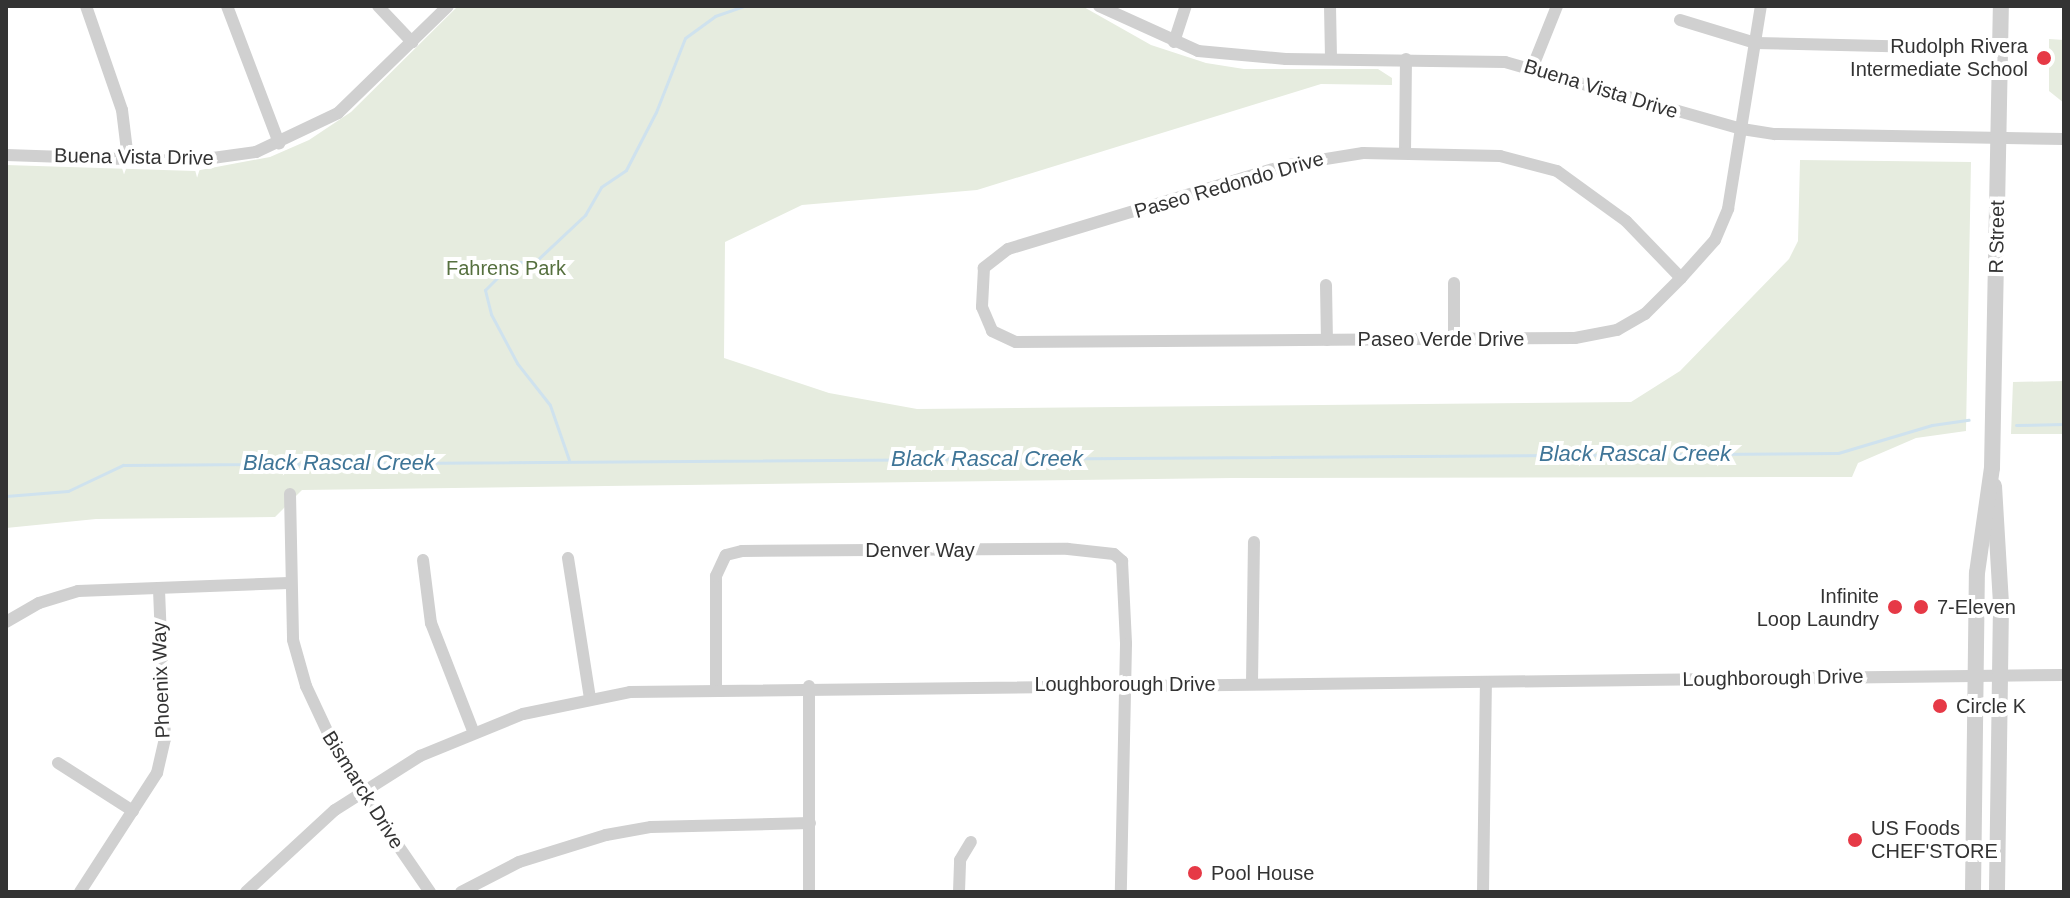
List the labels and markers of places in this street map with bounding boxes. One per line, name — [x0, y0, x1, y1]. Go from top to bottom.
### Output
place label: Rudolph Rivera Intermediate School — [1850, 34, 2028, 81]
marker: Rudolph Rivera Intermediate School — [2035, 49, 2053, 67]
place label: Infinite Loop Laundry — [1757, 584, 1879, 631]
place label: 7-Eleven — [1937, 595, 2016, 619]
marker: Infinite Loop Laundry — [1886, 598, 1904, 616]
marker: 7-Eleven — [1912, 598, 1930, 616]
place label: Circle K — [1956, 694, 2026, 718]
marker: Circle K — [1931, 697, 1949, 715]
place label: US Foods CHEF'STORE — [1871, 816, 1998, 863]
marker: US Foods CHEF'STORE — [1846, 831, 1864, 849]
place label: Pool House — [1211, 861, 1314, 885]
marker: Pool House — [1186, 864, 1204, 882]

